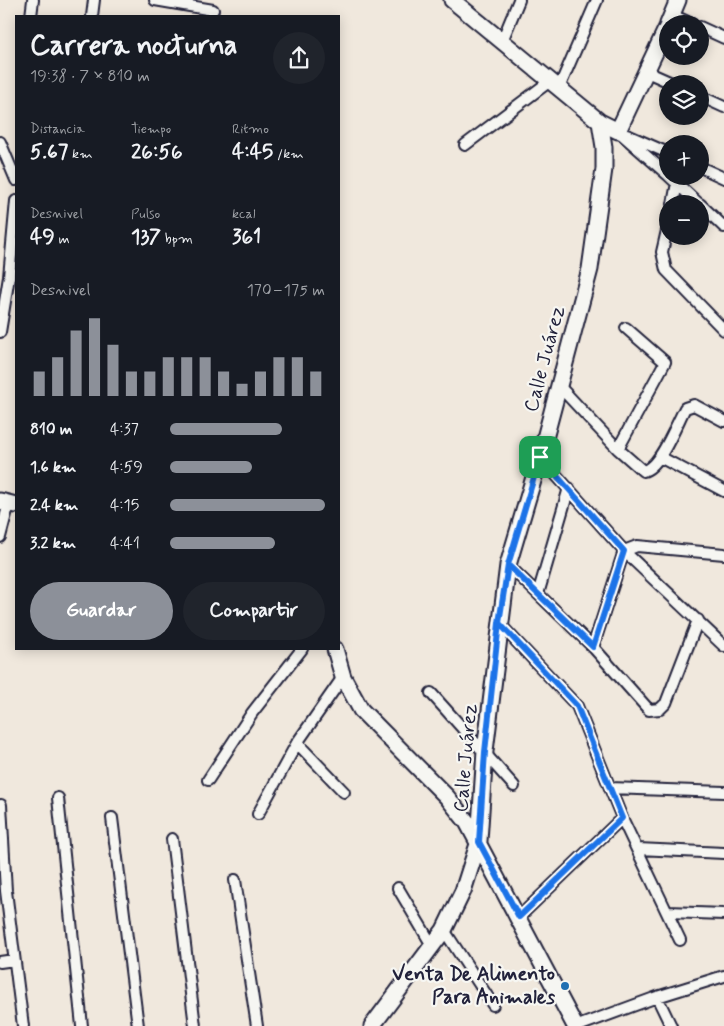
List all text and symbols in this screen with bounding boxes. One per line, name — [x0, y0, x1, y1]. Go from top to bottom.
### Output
map controls — [659, 15, 709, 245]
button: locate — [659, 15, 709, 65]
text: Carrera nocturna — [30, 28, 238, 65]
button: share — [273, 32, 325, 84]
text: 19:38 · 7 × 810 m — [30, 66, 150, 87]
button: layers — [659, 75, 709, 125]
text: Distancia — [30, 120, 85, 138]
text: Tiempo — [131, 120, 171, 138]
text: Ritmo — [232, 120, 269, 138]
button: + — [659, 135, 709, 185]
text: 5.67 — [30, 138, 68, 166]
text: 26:56 — [131, 138, 183, 166]
text: 4:45 — [232, 138, 273, 166]
text: km — [68, 145, 93, 163]
text: /km — [273, 145, 304, 163]
button: − — [659, 195, 709, 245]
text: Desnivel — [30, 205, 83, 223]
text: Pulso — [131, 205, 160, 223]
text: kcal — [232, 205, 256, 223]
text: 49 — [30, 223, 55, 251]
text: 137 — [131, 223, 161, 251]
text: 361 — [232, 223, 261, 251]
text: m — [55, 230, 70, 248]
text: bpm — [161, 230, 193, 248]
text: Desnivel — [30, 280, 90, 301]
text: 170–175 m — [247, 280, 325, 301]
street label: Calle Juárez — [518, 303, 572, 415]
text: 810 m — [30, 419, 73, 440]
text: 4:37 — [110, 419, 139, 440]
pin — [519, 436, 561, 478]
icon: arrive — [526, 443, 554, 471]
text: 1.6 km — [30, 457, 76, 478]
text: 4:59 — [110, 457, 143, 478]
text: 2.4 km — [30, 495, 78, 516]
text: 4:15 — [110, 495, 139, 516]
text: 3.2 km — [30, 533, 76, 554]
text: 4:41 — [110, 533, 140, 554]
button: Guardar — [30, 582, 173, 640]
button: Compartir — [183, 582, 325, 640]
street label: Calle Juárez — [448, 702, 484, 813]
place label: Venta De Alimento Para Animales — [392, 961, 555, 1011]
marker: Venta De Alimento Para Animales — [559, 980, 571, 992]

